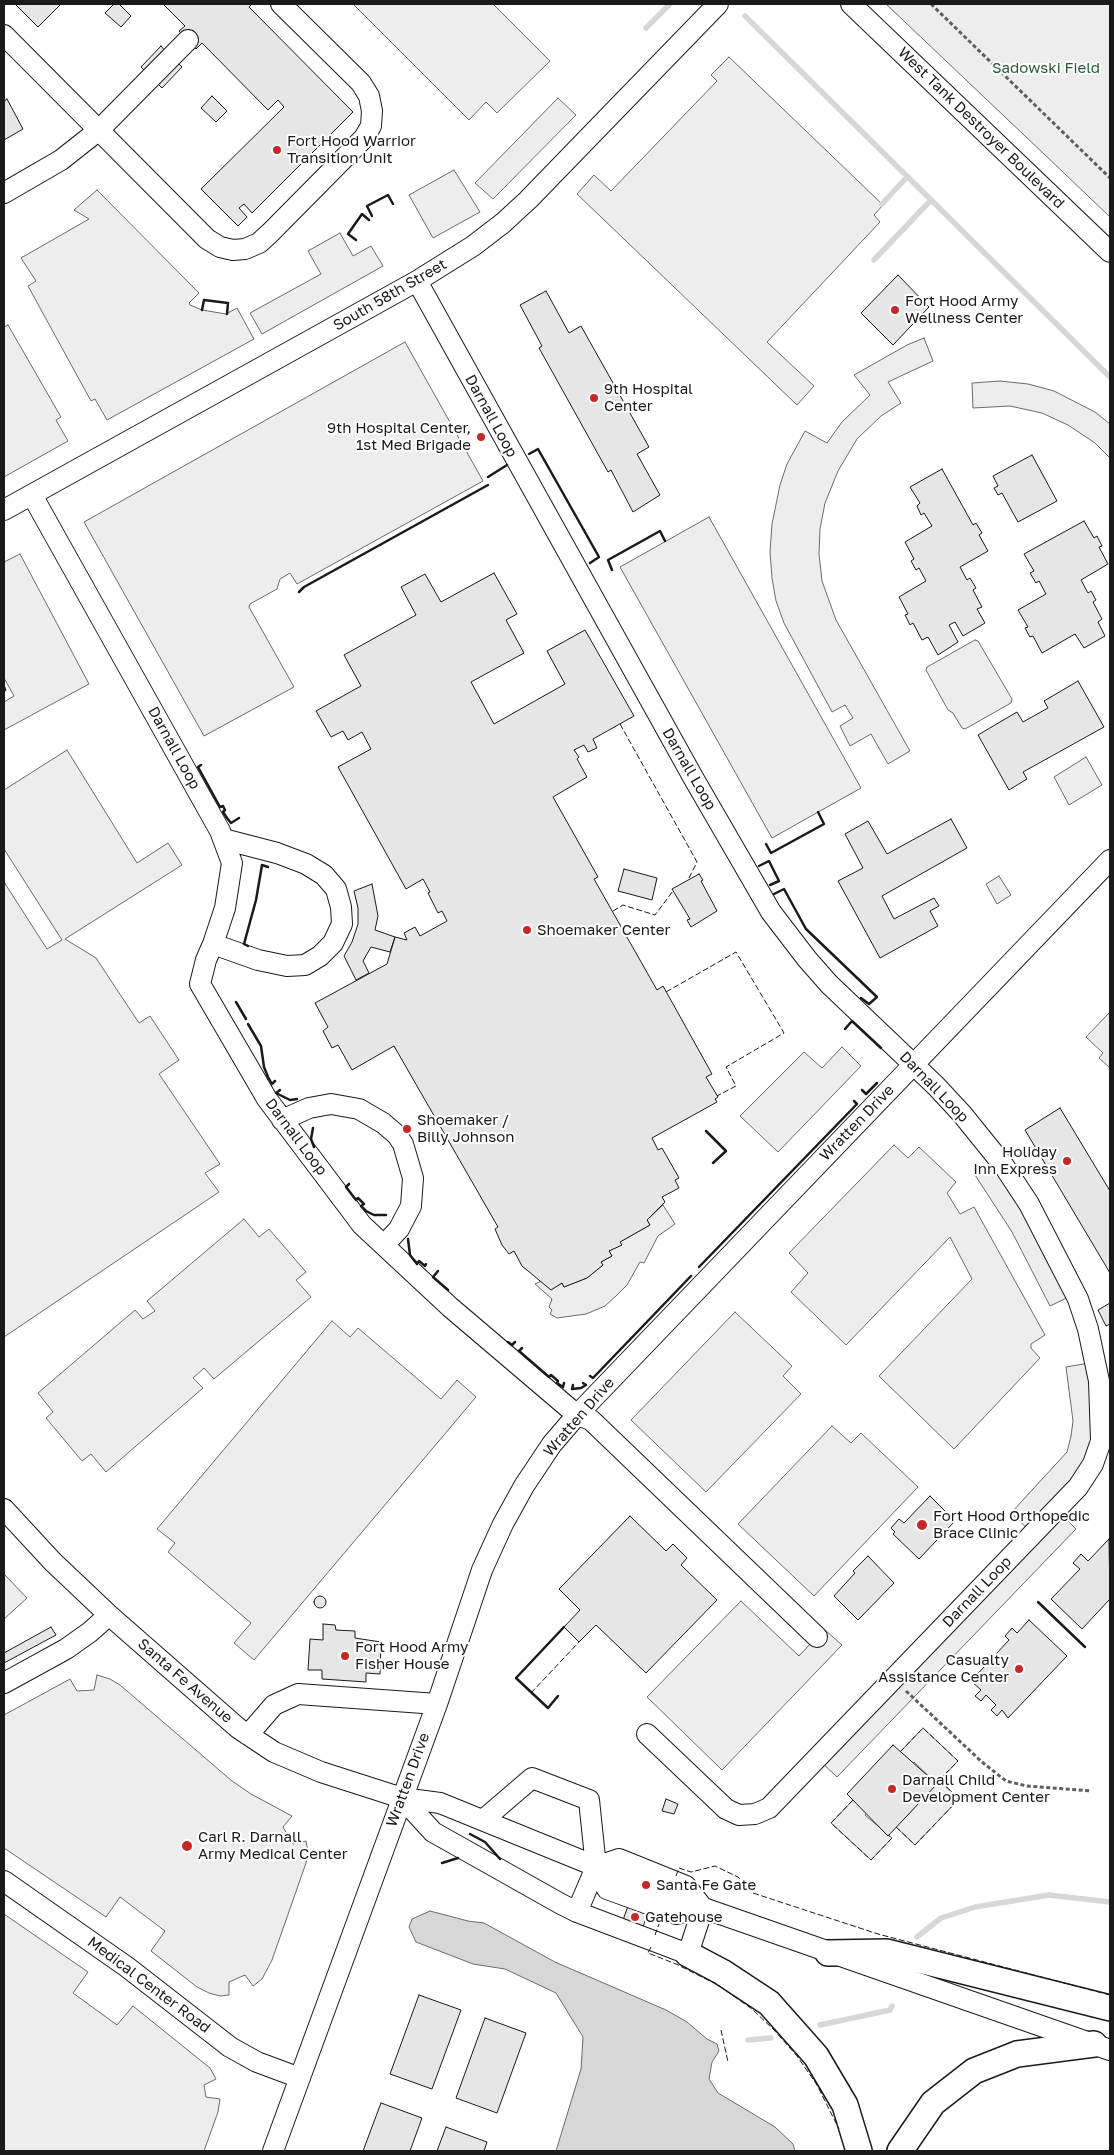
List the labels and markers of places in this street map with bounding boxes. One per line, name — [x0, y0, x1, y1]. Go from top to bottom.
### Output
place label: Fort Hood Warrior Transition Unit — [287, 132, 416, 167]
marker: Fort Hood Warrior Transition Unit — [271, 144, 283, 156]
place label: Fort Hood Army Wellness Center — [905, 292, 1023, 327]
marker: Fort Hood Army Wellness Center — [889, 304, 901, 316]
place label: 9th Hospital Center — [604, 380, 693, 415]
marker: 9th Hospital Center — [588, 392, 600, 404]
place label: 9th Hospital Center, 1st Med Brigade — [327, 419, 471, 454]
marker: 9th Hospital Center, 1st Med Brigade — [475, 431, 487, 443]
place label: Shoemaker Center — [537, 921, 670, 939]
marker: Shoemaker Center — [521, 924, 533, 936]
place label: Shoemaker / Billy Johnson — [417, 1111, 514, 1146]
marker: Shoemaker / Billy Johnson — [401, 1123, 413, 1135]
place label: Holiday Inn Express — [973, 1143, 1057, 1178]
marker: Holiday Inn Express — [1061, 1155, 1073, 1167]
place label: Fort Hood Orthopedic Brace Clinic — [933, 1507, 1090, 1542]
marker: Fort Hood Orthopedic Brace Clinic — [915, 1518, 929, 1532]
place label: Fort Hood Army Fisher House — [355, 1638, 468, 1673]
marker: Fort Hood Army Fisher House — [339, 1650, 351, 1662]
place label: Casualty Assistance Center — [878, 1651, 1009, 1686]
marker: Casualty Assistance Center — [1013, 1663, 1025, 1675]
place label: Darnall Child Development Center — [902, 1771, 1050, 1806]
marker: Darnall Child Development Center — [886, 1783, 898, 1795]
place label: Carl R. Darnall Army Medical Center — [198, 1828, 348, 1863]
marker: Carl R. Darnall Army Medical Center — [180, 1839, 194, 1853]
place label: Santa Fe Gate — [656, 1876, 756, 1894]
marker: Santa Fe Gate — [640, 1879, 652, 1891]
place label: Gatehouse — [645, 1908, 723, 1926]
marker: Gatehouse — [629, 1911, 641, 1923]

